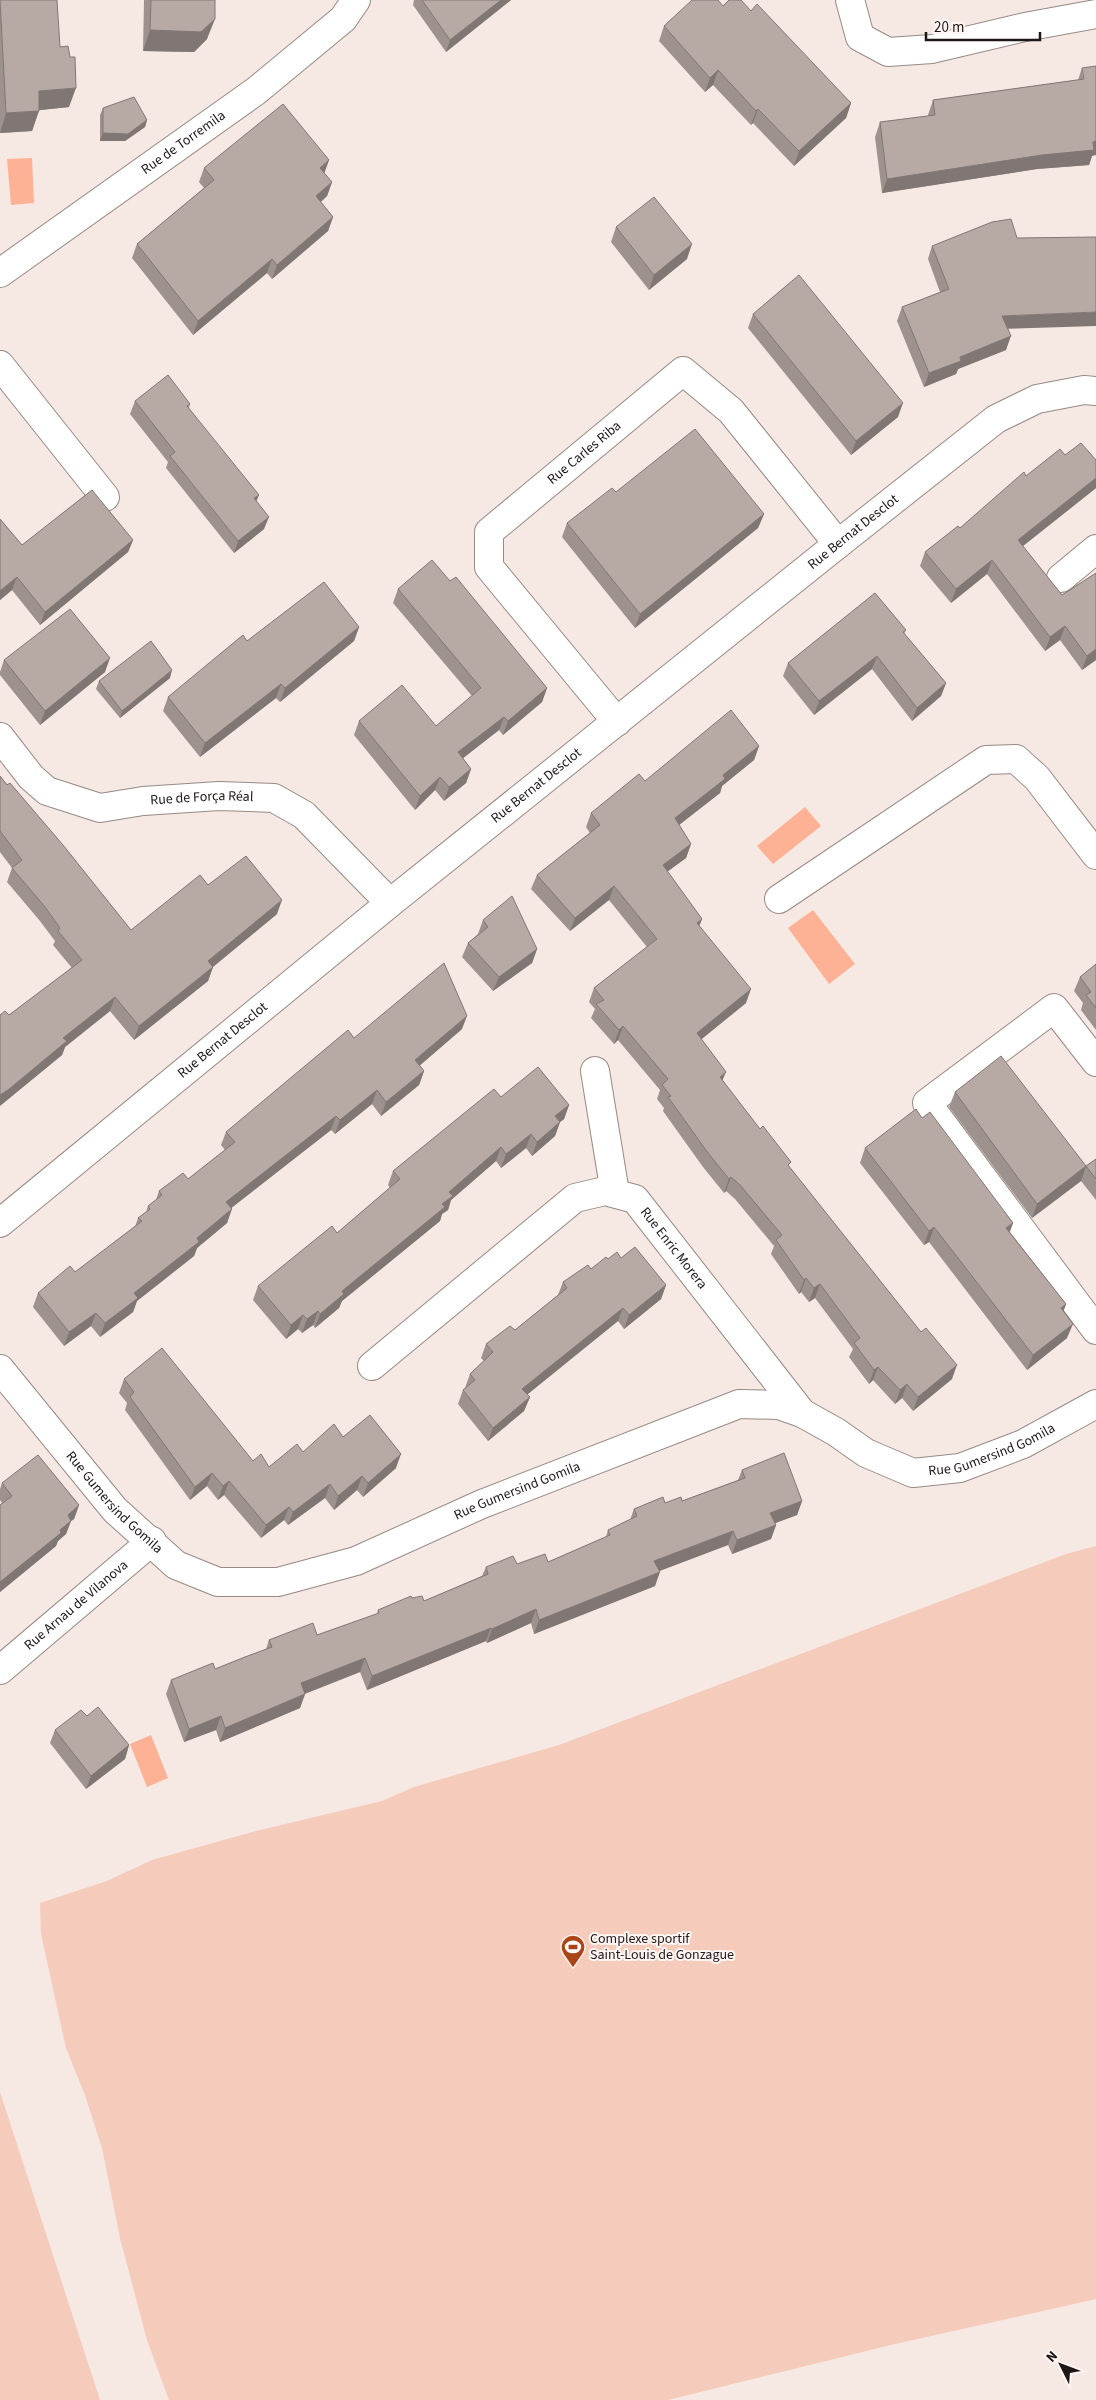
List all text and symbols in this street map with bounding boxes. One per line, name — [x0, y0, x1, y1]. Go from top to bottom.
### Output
scale bar — [926, 10, 1040, 42]
text: 20 m — [934, 17, 964, 38]
street label: Rue de Torremila — [137, 106, 230, 180]
street label: Rue Carles Riba — [543, 416, 626, 489]
street label: Rue Bernat Desclot — [804, 490, 903, 574]
street label: Rue Bernat Desclot — [487, 743, 586, 828]
street label: Rue de Força Réal — [150, 786, 254, 811]
street label: Rue Bernat Desclot — [173, 997, 272, 1083]
street label: Rue Enric Morera — [635, 1203, 712, 1294]
street label: Rue Gumersind Gomila — [927, 1418, 1059, 1481]
street label: Rue Gumersind Gomila — [61, 1447, 167, 1558]
street label: Rue Gumersind Gomila — [451, 1457, 583, 1525]
street label: Rue Arnau de Vilanova — [20, 1555, 132, 1655]
place label: Complexe sportif Saint-Louis de Gonzague — [590, 1929, 734, 1965]
sports icon: Complexe sportif Saint-Louis de Gonzague — [560, 1934, 586, 1968]
north arrow — [1036, 2340, 1086, 2390]
text: N — [1042, 2347, 1063, 2367]

